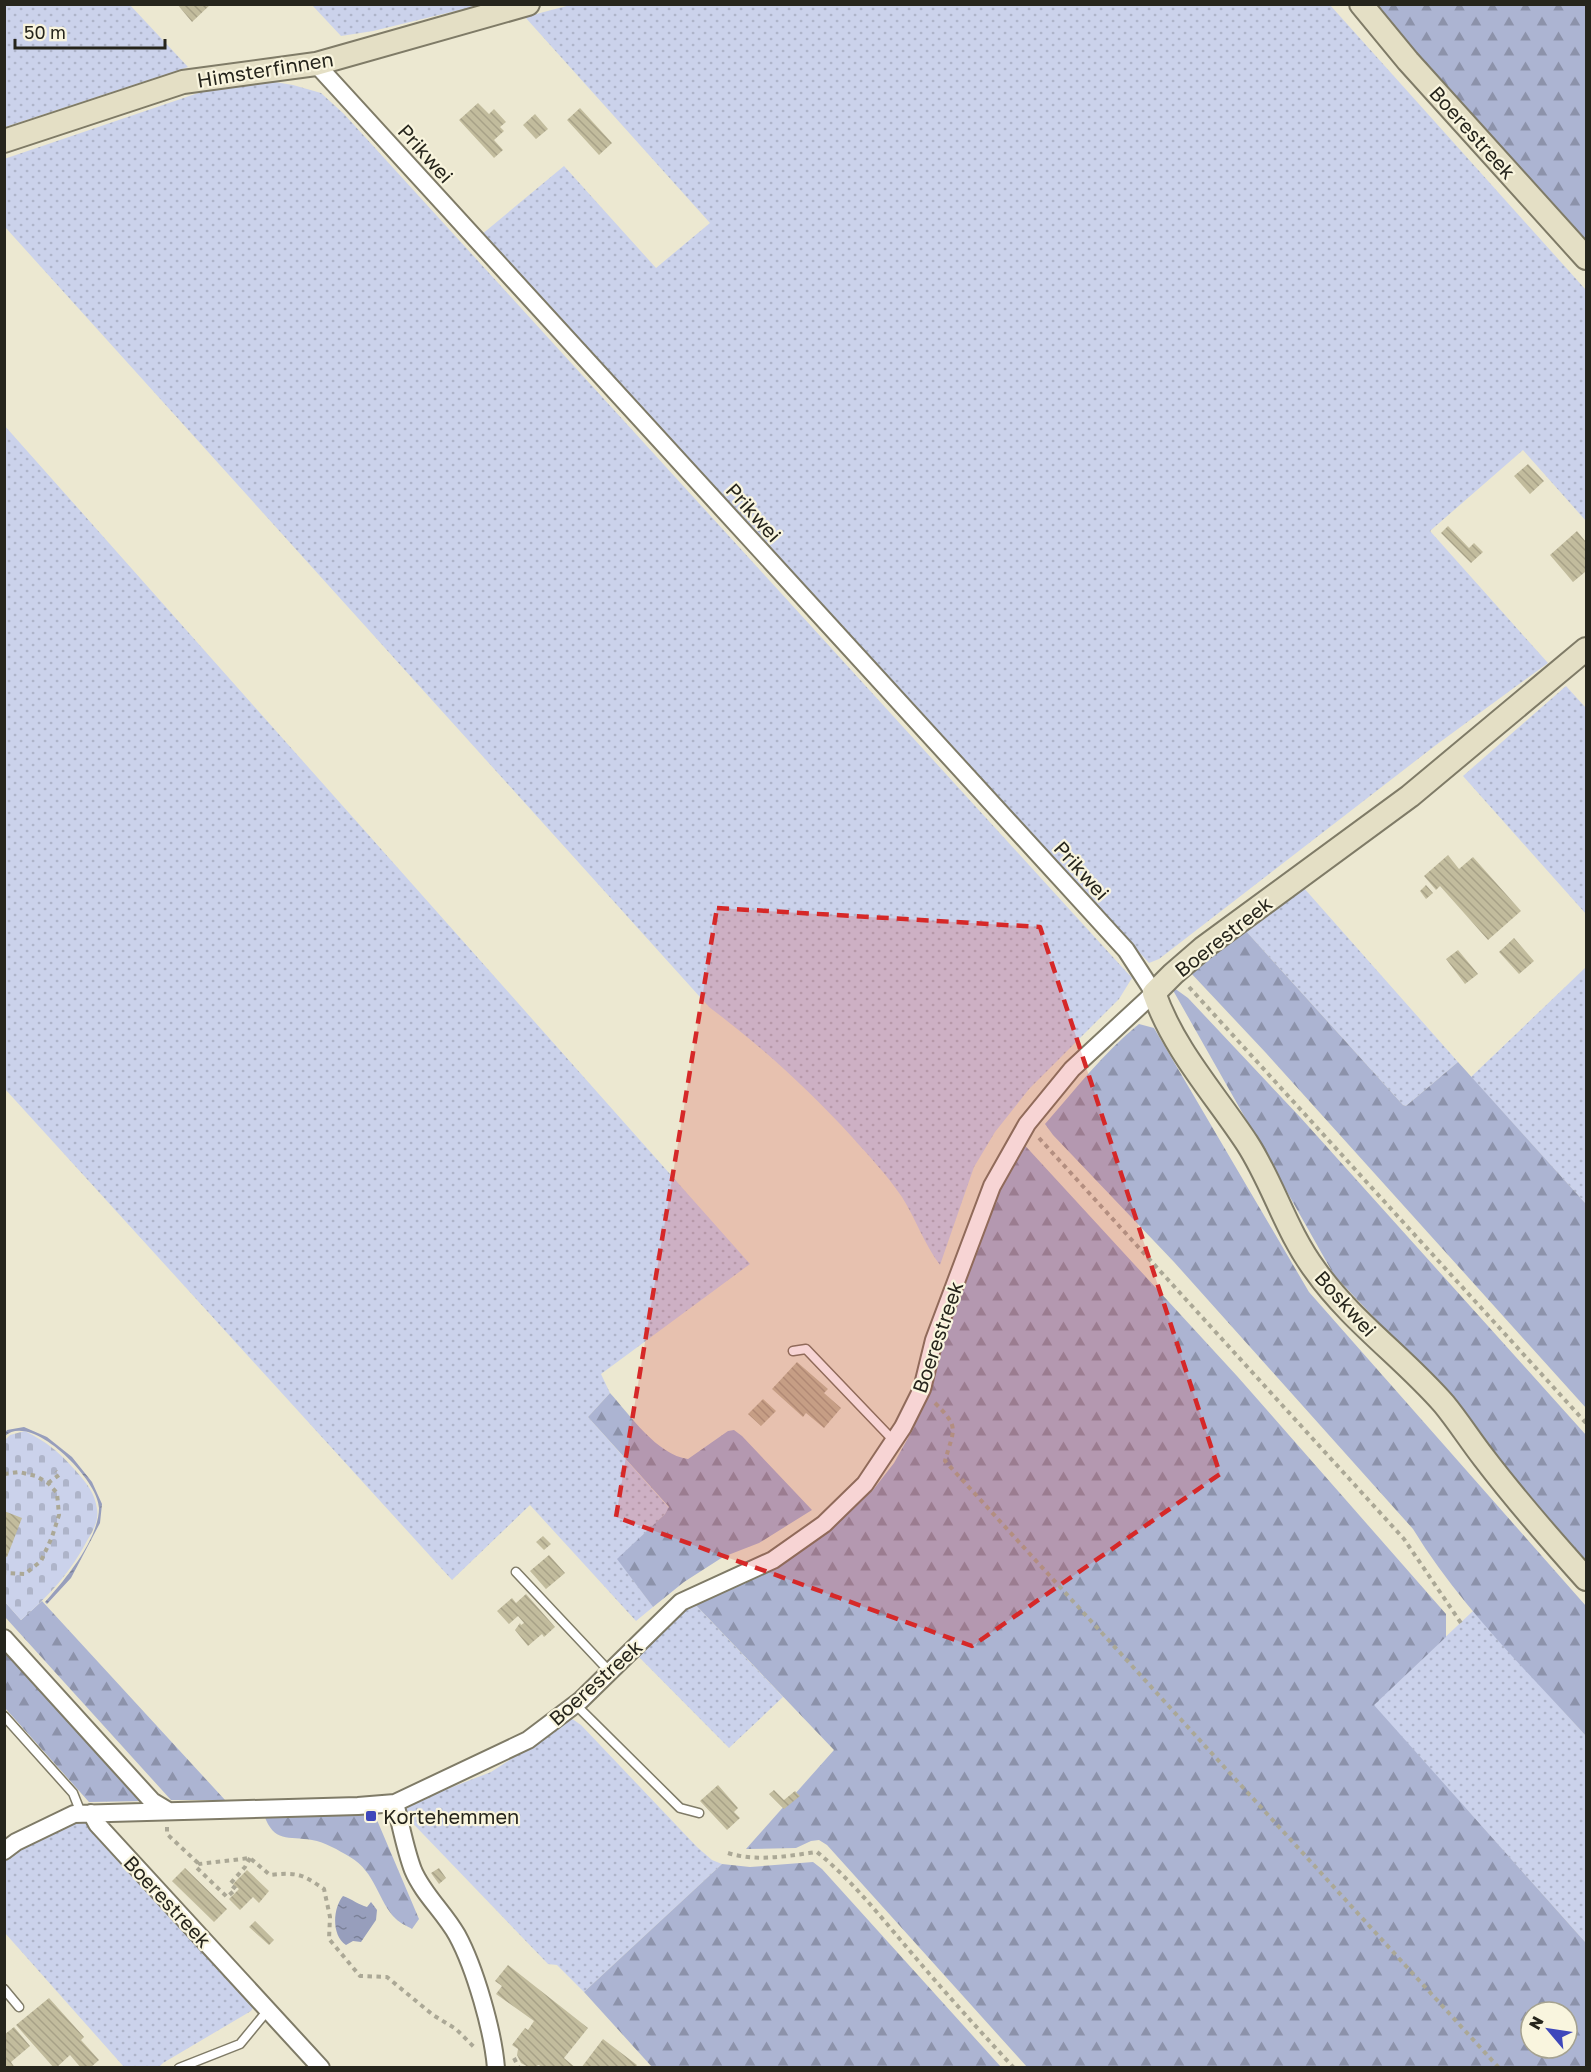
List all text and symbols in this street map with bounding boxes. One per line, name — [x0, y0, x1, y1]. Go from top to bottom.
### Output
scale bar — [15, 12, 165, 50]
text: 50 m — [24, 21, 66, 43]
street label: Himsterfinnen — [195, 46, 335, 92]
street label: Boerestreek — [1425, 81, 1521, 183]
street label: Prikwei — [393, 119, 459, 187]
street label: Prikwei — [721, 478, 787, 546]
street label: Prikwei — [1049, 836, 1115, 904]
street label: Boerestreek — [1170, 891, 1276, 981]
street label: Boskwei — [1310, 1265, 1382, 1341]
street label: Boerestreek — [907, 1278, 967, 1396]
street label: Boerestreek — [544, 1634, 646, 1730]
place label: Kortehemmen — [383, 1804, 519, 1828]
marker: Kortehemmen — [364, 1809, 378, 1823]
street label: Boerestreek — [119, 1850, 217, 1952]
north arrow — [1519, 2000, 1579, 2060]
text: N — [1524, 2013, 1548, 2033]

